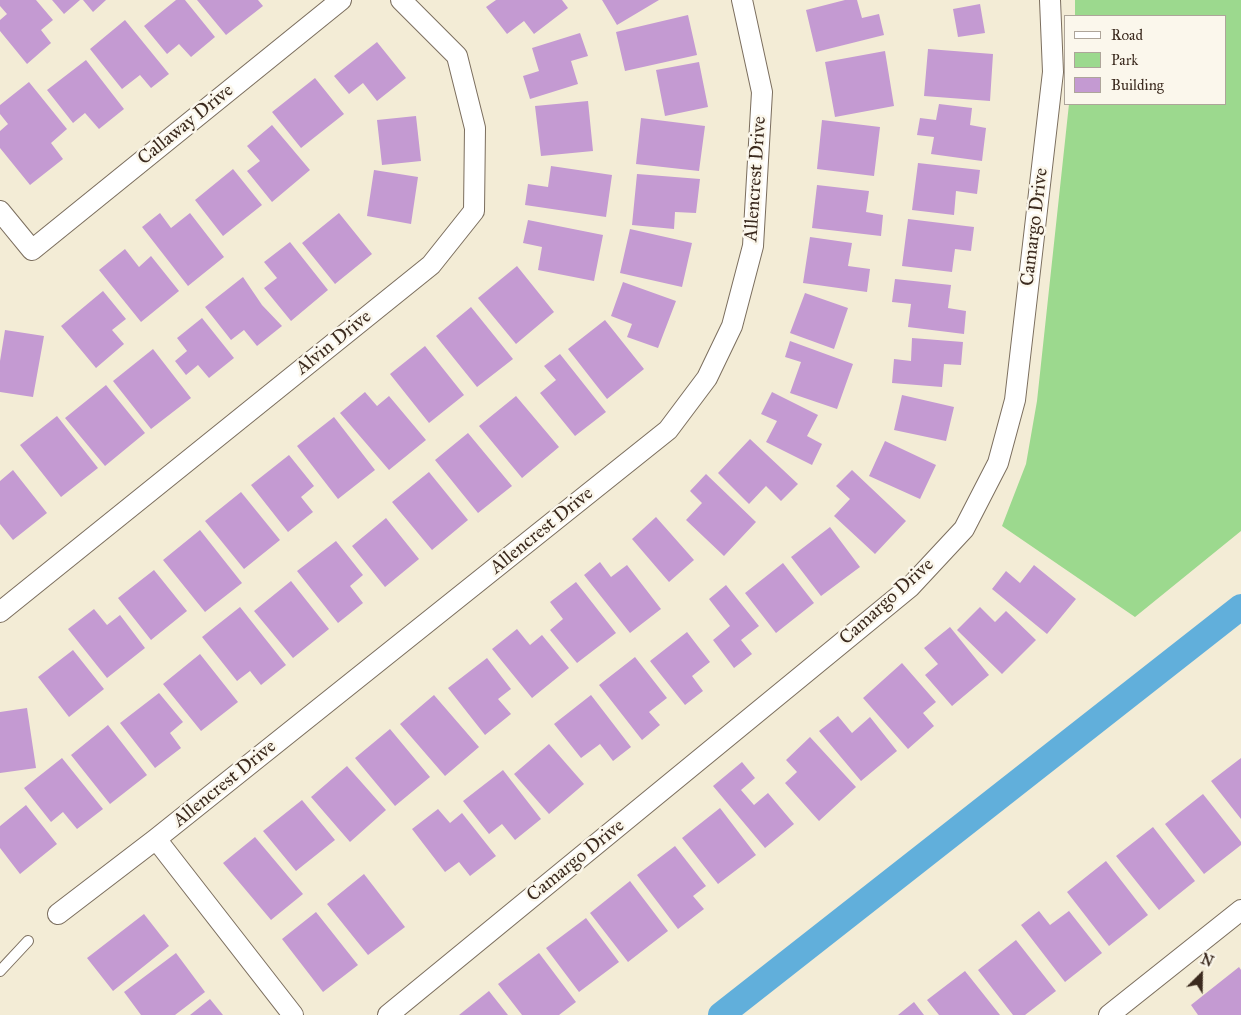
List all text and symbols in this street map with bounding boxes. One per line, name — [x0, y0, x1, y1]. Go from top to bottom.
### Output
legend — [1064, 15, 1226, 105]
text: Road — [1111, 26, 1143, 44]
text: Park — [1111, 51, 1138, 69]
text: Building — [1111, 76, 1164, 94]
street label: Callaway Drive — [134, 80, 238, 170]
street label: Allencrest Drive — [740, 115, 772, 243]
street label: Camargo Drive — [1016, 167, 1054, 287]
street label: Alvin Drive — [292, 306, 376, 380]
street label: Allencrest Drive — [486, 483, 598, 579]
street label: Camargo Drive — [835, 554, 939, 650]
street label: Allencrest Drive — [169, 736, 281, 832]
street label: Camargo Drive — [523, 815, 629, 907]
north arrow — [1176, 950, 1226, 1000]
text: N — [1198, 951, 1216, 971]

